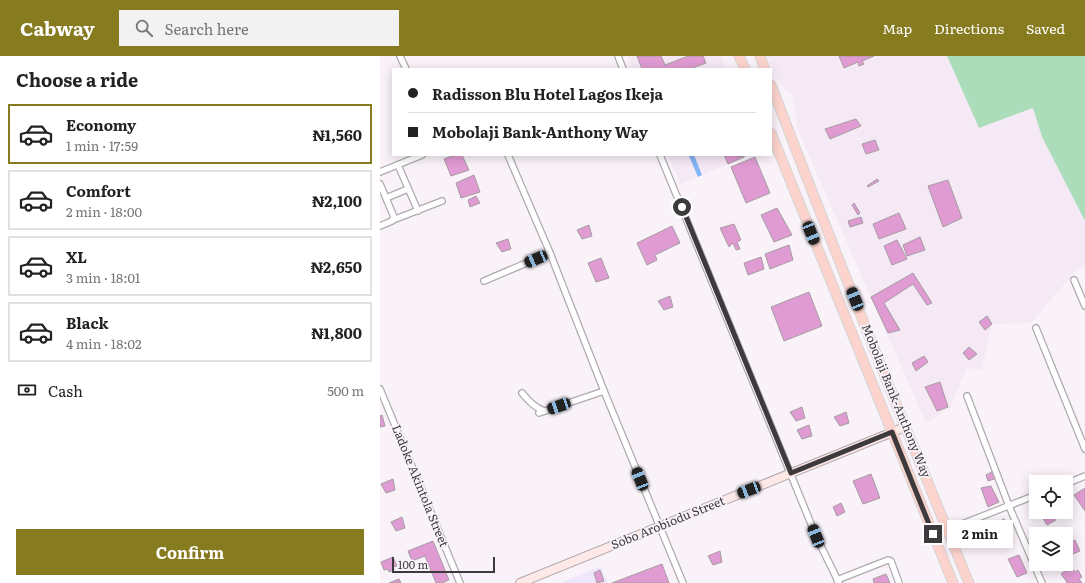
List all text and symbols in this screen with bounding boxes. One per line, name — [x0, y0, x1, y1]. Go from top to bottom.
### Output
search box — [119, 10, 399, 46]
text: Cabway — [20, 14, 95, 42]
icon: search — [133, 17, 155, 39]
text: Search here — [165, 17, 249, 40]
text: Map — [882, 18, 912, 38]
text: Directions — [934, 18, 1004, 38]
text: Saved — [1026, 18, 1065, 38]
text: Choose a ride — [16, 66, 138, 93]
text: Radisson Blu Hotel Lagos Ikeja — [432, 82, 663, 105]
text: Economy — [66, 113, 136, 136]
icon: car — [18, 116, 54, 152]
text: Mobolaji Bank-Anthony Way — [432, 120, 648, 143]
text: ₦1,560 — [312, 123, 362, 146]
text: 1 min · 17:59 — [66, 136, 138, 155]
text: Comfort — [66, 179, 131, 202]
icon: car — [18, 182, 54, 218]
text: ₦2,100 — [312, 189, 362, 212]
route start — [673, 198, 691, 216]
text: 2 min · 18:00 — [66, 202, 142, 221]
car — [801, 220, 821, 246]
text: XL — [66, 245, 87, 268]
icon: car — [18, 248, 54, 284]
car — [523, 249, 549, 269]
text: ₦2,650 — [310, 255, 362, 278]
text: 3 min · 18:01 — [66, 268, 140, 287]
car — [845, 286, 865, 312]
text: Black — [66, 311, 109, 334]
icon: car — [18, 314, 54, 350]
text: ₦1,800 — [311, 321, 362, 344]
street label: Mobolaji Bank-Anthony Way — [858, 321, 936, 480]
text: 4 min · 18:02 — [66, 334, 142, 353]
icon: cash — [16, 379, 38, 401]
text: Cash — [48, 379, 83, 402]
text: 500 m — [327, 381, 364, 400]
car — [546, 396, 572, 416]
street label: Ladoke Akintola Street — [388, 422, 454, 550]
car — [630, 466, 650, 492]
map controls — [1029, 475, 1073, 571]
button: locate — [1029, 475, 1073, 519]
car — [736, 480, 762, 500]
street label: Sobo Arobiodu Street — [608, 491, 727, 553]
callout: 2 min — [947, 520, 1013, 548]
car — [806, 523, 826, 549]
text: 2 min — [962, 524, 998, 543]
route end — [924, 525, 942, 543]
button: layers — [1029, 527, 1073, 571]
button: Confirm — [16, 529, 364, 575]
scale bar — [392, 555, 495, 574]
text: 100 m — [398, 556, 428, 572]

